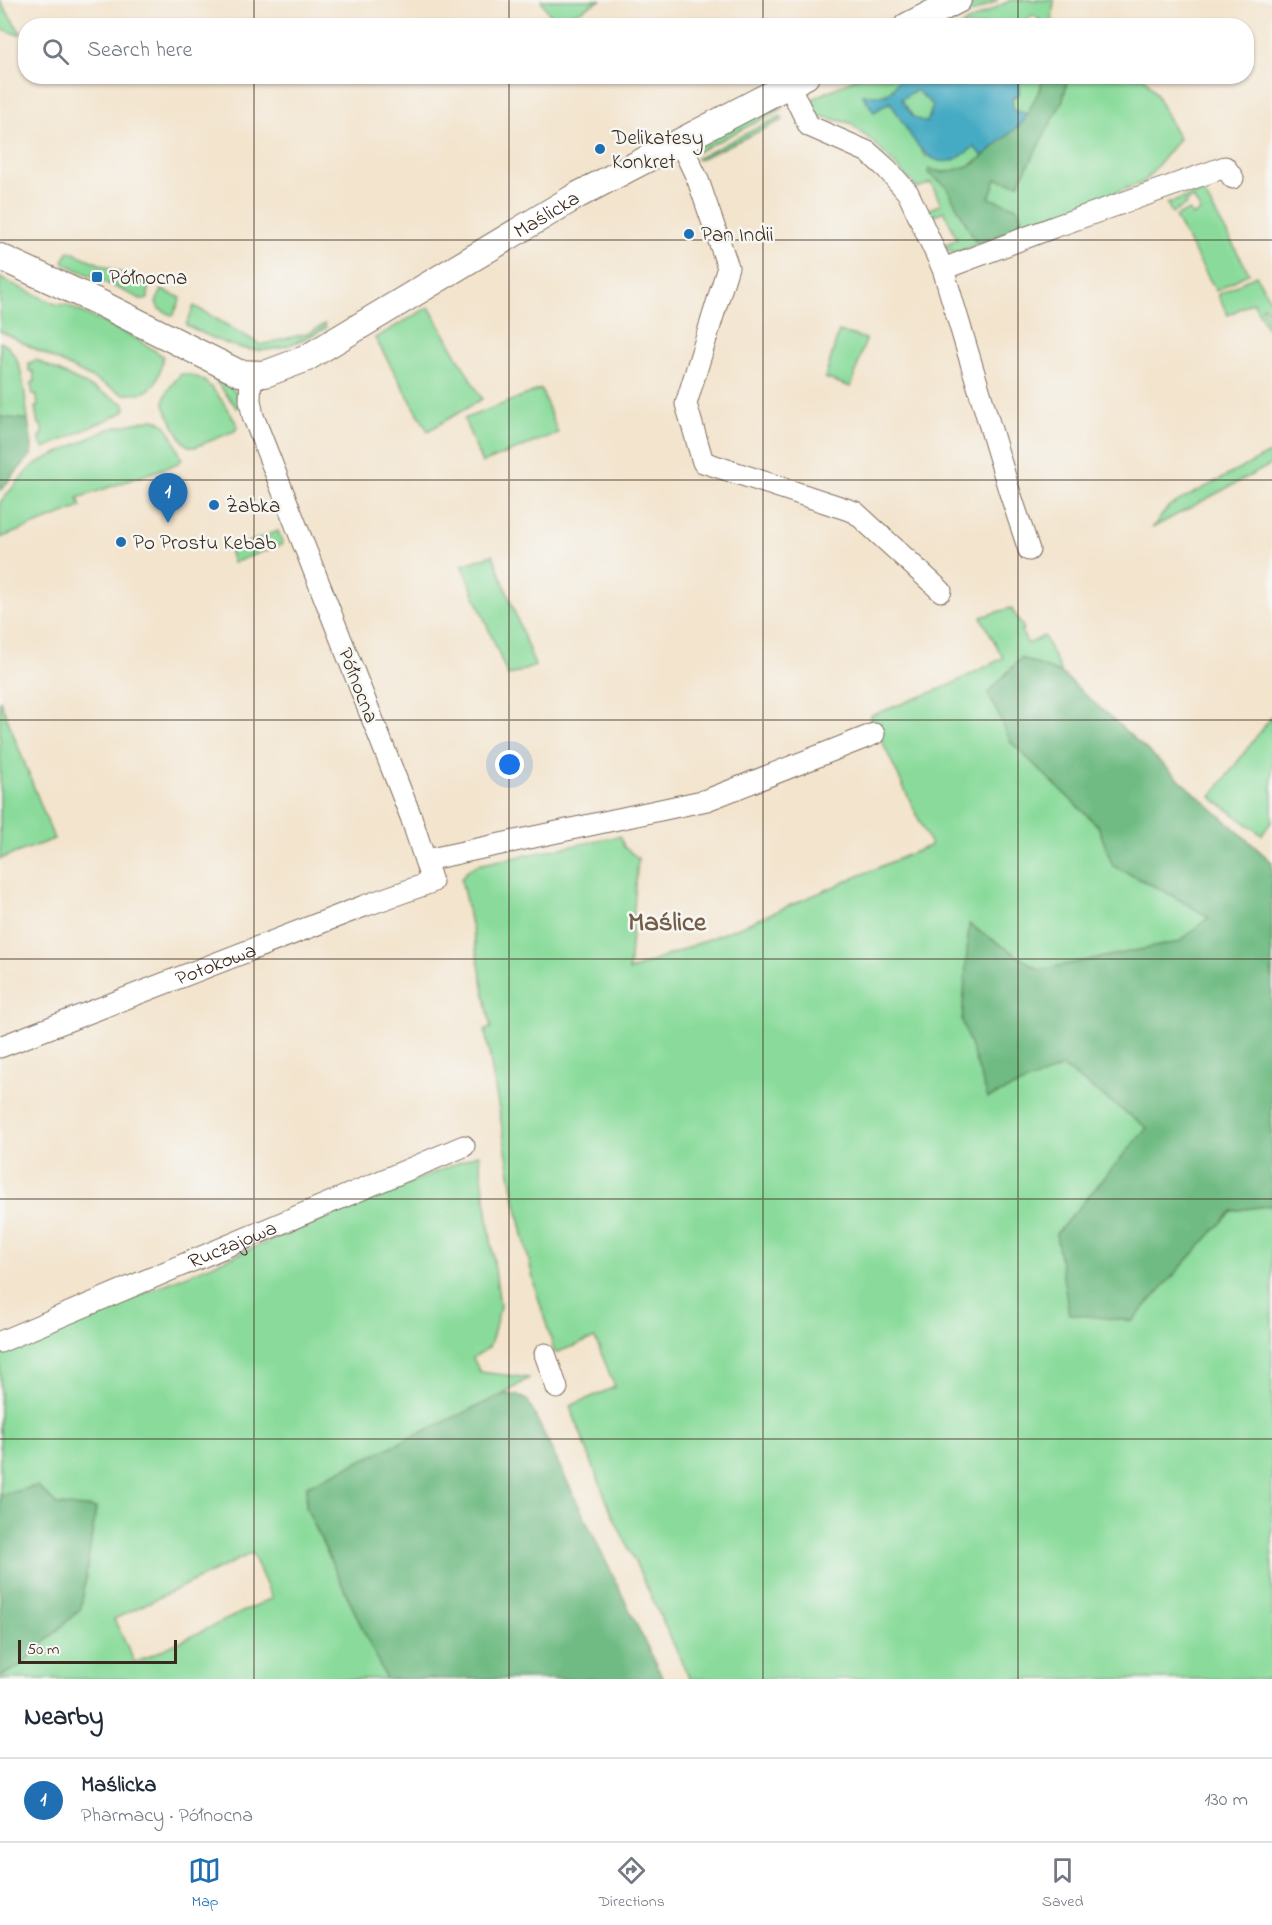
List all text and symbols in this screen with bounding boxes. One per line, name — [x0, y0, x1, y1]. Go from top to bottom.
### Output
search box — [18, 18, 1254, 84]
icon: search — [39, 35, 72, 68]
text: Search here — [87, 35, 192, 67]
place label: Delikatesy Konkret — [611, 124, 704, 178]
marker: Delikatesy Konkret — [593, 142, 607, 156]
street label: Maślicka — [509, 184, 586, 247]
place label: Pan Indii — [701, 221, 774, 251]
marker: Pan Indii — [682, 227, 696, 241]
place label: Północna — [109, 264, 187, 294]
marker: Północna — [90, 270, 104, 284]
pin: 1 — [148, 474, 188, 523]
place label: Żabka — [226, 492, 280, 522]
marker: Żabka — [207, 498, 221, 512]
place label: Po Prostu Kebab — [133, 529, 276, 559]
marker: Po Prostu Kebab — [114, 535, 128, 549]
street label: Północna — [329, 644, 385, 728]
your location — [495, 750, 524, 779]
district label: Maślice — [628, 904, 707, 943]
street label: Potokowa — [171, 936, 261, 995]
street label: Ruczajowa — [184, 1214, 282, 1278]
scale bar — [18, 1637, 177, 1664]
text: 50 m — [27, 1638, 59, 1662]
text: Nearby — [24, 1699, 103, 1737]
text: Maślicka — [81, 1770, 156, 1802]
text: 1 — [40, 1786, 47, 1815]
text: 130 m — [1204, 1786, 1248, 1815]
text: Pharmacy · Północna — [81, 1802, 253, 1831]
tab: Map — [188, 1854, 221, 1914]
tab: Directions — [598, 1854, 665, 1914]
tab: Saved — [1042, 1854, 1084, 1914]

